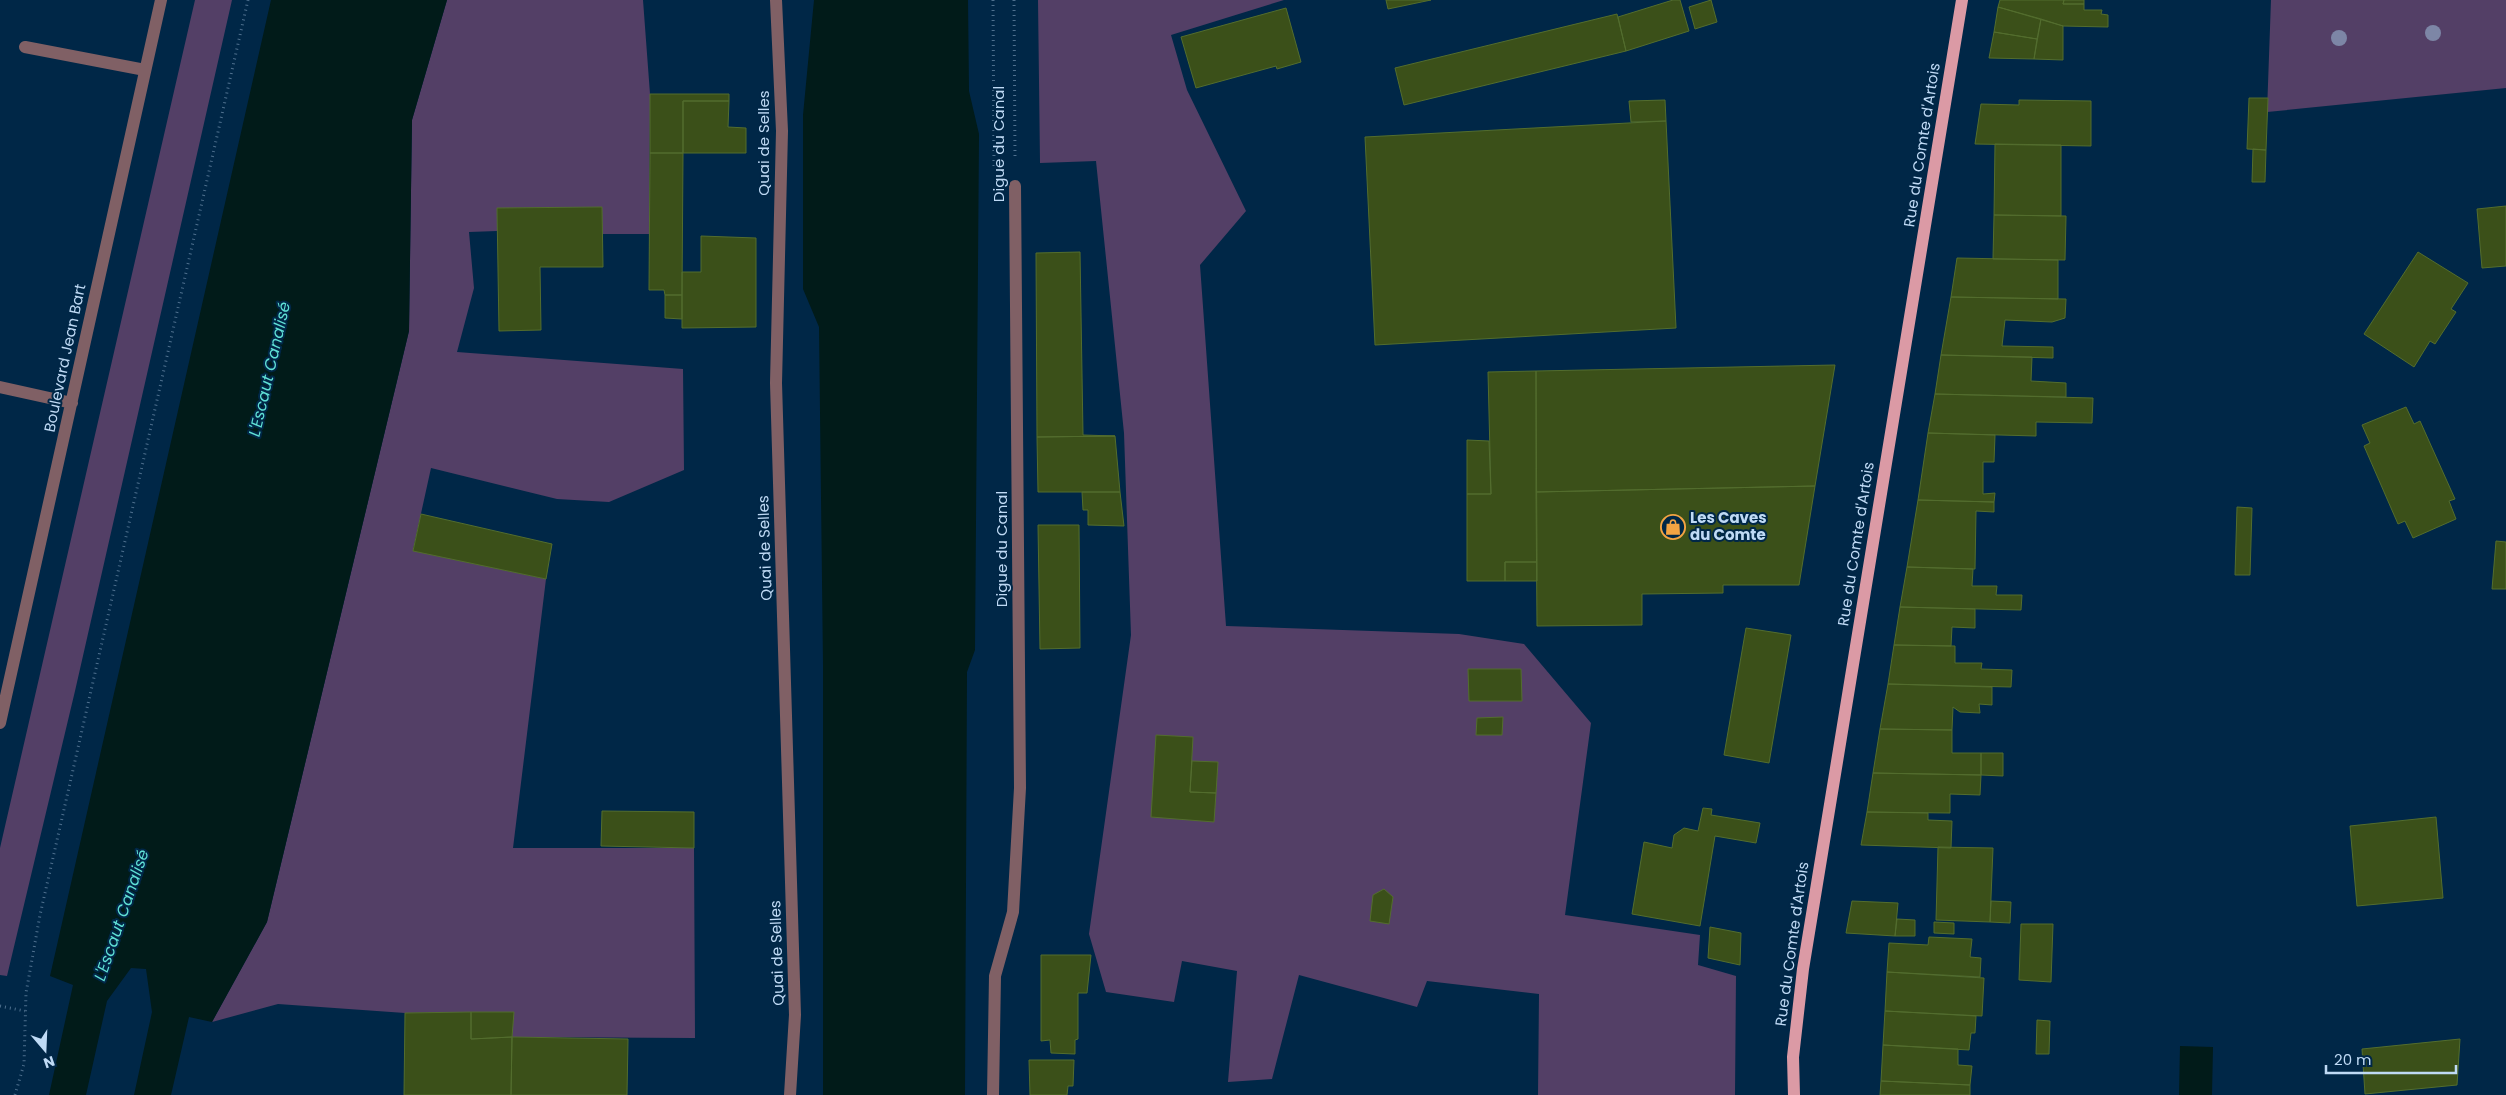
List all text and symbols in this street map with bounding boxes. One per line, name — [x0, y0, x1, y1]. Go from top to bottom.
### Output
street label: Rue du Comte d'Artois — [1898, 61, 1945, 229]
street label: Digue du Canal — [988, 86, 1009, 202]
street label: Quai de Selles — [753, 90, 774, 196]
street label: Boulevard Jean Bart — [39, 282, 90, 434]
water label: L'Escaut Canalisé — [243, 299, 296, 439]
street label: Rue du Comte d'Artois — [1832, 460, 1879, 628]
street label: Digue du Canal — [991, 491, 1012, 607]
street label: Quai de Selles — [752, 495, 777, 601]
place label: Les Caves du Comte — [1690, 507, 1767, 545]
shop icon: Les Caves du Comte — [1660, 514, 1686, 540]
water label: L'Escaut Canalisé — [88, 846, 155, 984]
street label: Rue du Comte d'Artois — [1770, 860, 1813, 1028]
street label: Quai de Selles — [764, 900, 789, 1006]
north arrow — [20, 1025, 70, 1075]
scale bar — [2326, 1042, 2456, 1074]
text: 20 m — [2334, 1049, 2372, 1070]
text: N — [41, 1051, 57, 1073]

